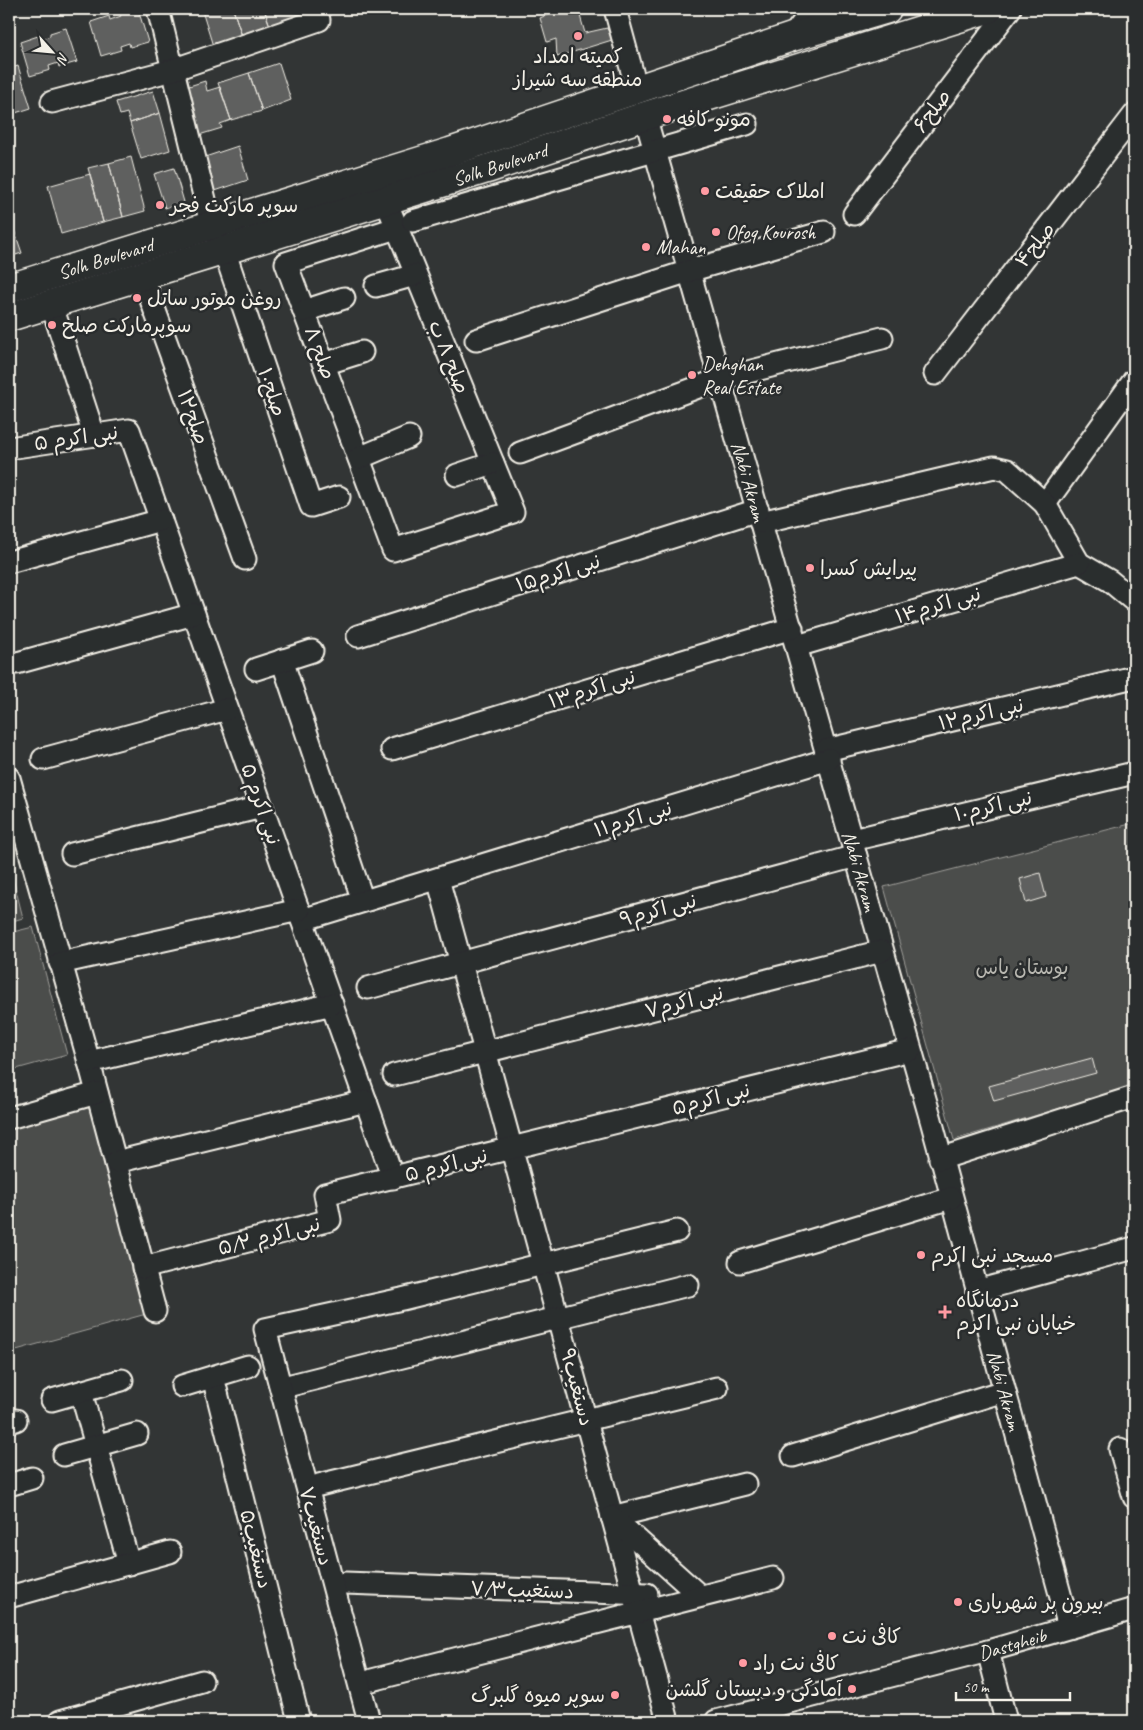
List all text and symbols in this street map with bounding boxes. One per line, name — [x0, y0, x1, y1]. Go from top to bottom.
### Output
north arrow — [28, 28, 78, 78]
marker: کمیته امداد منطقه سه شیراز — [572, 30, 584, 42]
place label: کمیته امداد منطقه سه شیراز — [512, 44, 642, 92]
text: N — [53, 50, 73, 67]
street label: صلح۶ — [908, 84, 957, 138]
place label: مونو کافه — [677, 107, 751, 132]
marker: مونو کافه — [661, 113, 673, 125]
street label: Solh Boulevard — [449, 136, 553, 191]
place label: املاک حقیقت — [715, 179, 825, 204]
marker: املاک حقیقت — [699, 185, 711, 197]
place label: سوپر مارکت فجر — [168, 193, 298, 218]
marker: سوپر مارکت فجر — [154, 199, 166, 211]
street label: صلح۴ — [1010, 217, 1061, 273]
place label: Ofoq Kourosh — [726, 220, 816, 245]
marker: Ofoq Kourosh — [710, 226, 722, 238]
street label: Solh Boulevard — [55, 231, 159, 285]
place label: Mahan — [656, 235, 706, 260]
marker: Mahan — [640, 241, 652, 253]
place label: روغن موتور ساتل — [147, 286, 282, 311]
marker: روغن موتور ساتل — [131, 292, 143, 304]
place label: سوپرمارکت صلح — [62, 313, 191, 339]
street label: صلح ۸ ب — [422, 317, 475, 398]
marker: سوپرمارکت صلح — [46, 319, 58, 331]
street label: ۸ صلح — [298, 323, 341, 383]
place label: Dehghan Real Estate — [702, 352, 782, 400]
street label: صلح۱۰ — [251, 364, 292, 420]
marker: Dehghan Real Estate — [686, 369, 698, 381]
street label: صلح۱۲ — [171, 386, 214, 448]
street label: نبی اکرم ۵ — [32, 420, 120, 459]
street label: Nabi Akram — [726, 439, 773, 526]
street label: نبی اکرم۱۵ — [513, 548, 604, 601]
place label: پیرایش کسرا — [820, 556, 917, 581]
marker: پیرایش کسرا — [804, 562, 816, 574]
street label: نبی اکرم۱۴ — [892, 581, 985, 632]
street label: نبی اکرم۱۳ — [546, 664, 639, 717]
street label: نبی اکرم۱۲ — [936, 692, 1027, 739]
street label: نبی اکرم ۵ — [233, 760, 287, 849]
street label: نبی اکرم۱۰ — [951, 785, 1035, 830]
street label: نبی اکرم۱۱ — [591, 795, 676, 846]
street label: Nabi Akram — [837, 828, 884, 916]
street label: نبی اکرم۹ — [617, 888, 700, 935]
park label: بوستان یاس — [975, 955, 1069, 980]
street label: نبی اکرم۷ — [642, 980, 727, 1027]
street label: نبی اکرم۵ — [669, 1077, 753, 1124]
street label: نبی اکرم ۵ — [402, 1143, 491, 1190]
street label: نبی اکرم ۵/۲ — [215, 1211, 324, 1264]
place label: مسجد نبی اکرم — [931, 1243, 1053, 1271]
marker: مسجد نبی اکرم — [915, 1249, 927, 1261]
place label: درمانگاه خیابان نبی اکرم — [956, 1288, 1076, 1339]
marker: درمانگاه خیابان نبی اکرم — [938, 1305, 952, 1319]
street label: دستغیب۹ — [555, 1345, 599, 1429]
street label: Nabi Akram — [982, 1347, 1028, 1435]
street label: دستغیب۷ — [293, 1484, 339, 1568]
street label: دستغیب۵ — [234, 1507, 278, 1591]
street label: دستغیب۷/۳ — [470, 1576, 574, 1604]
place label: بیرون بر شهریاری — [968, 1590, 1104, 1615]
marker: بیرون بر شهریاری — [952, 1596, 964, 1608]
street label: Dastgheib — [976, 1622, 1050, 1665]
place label: کافی نت — [842, 1623, 901, 1649]
marker: کافی نت — [826, 1630, 838, 1642]
place label: کافی نت راد — [753, 1650, 839, 1676]
marker: کافی نت راد — [737, 1657, 749, 1669]
scale bar — [956, 1670, 1069, 1702]
place label: آمادگی و دبستان گلشن — [666, 1677, 843, 1702]
text: 50 m — [963, 1678, 990, 1697]
place label: سوپر میوه گلبرگ — [471, 1683, 605, 1708]
marker: آمادگی و دبستان گلشن — [846, 1683, 858, 1695]
marker: سوپر میوه گلبرگ — [609, 1689, 621, 1701]

